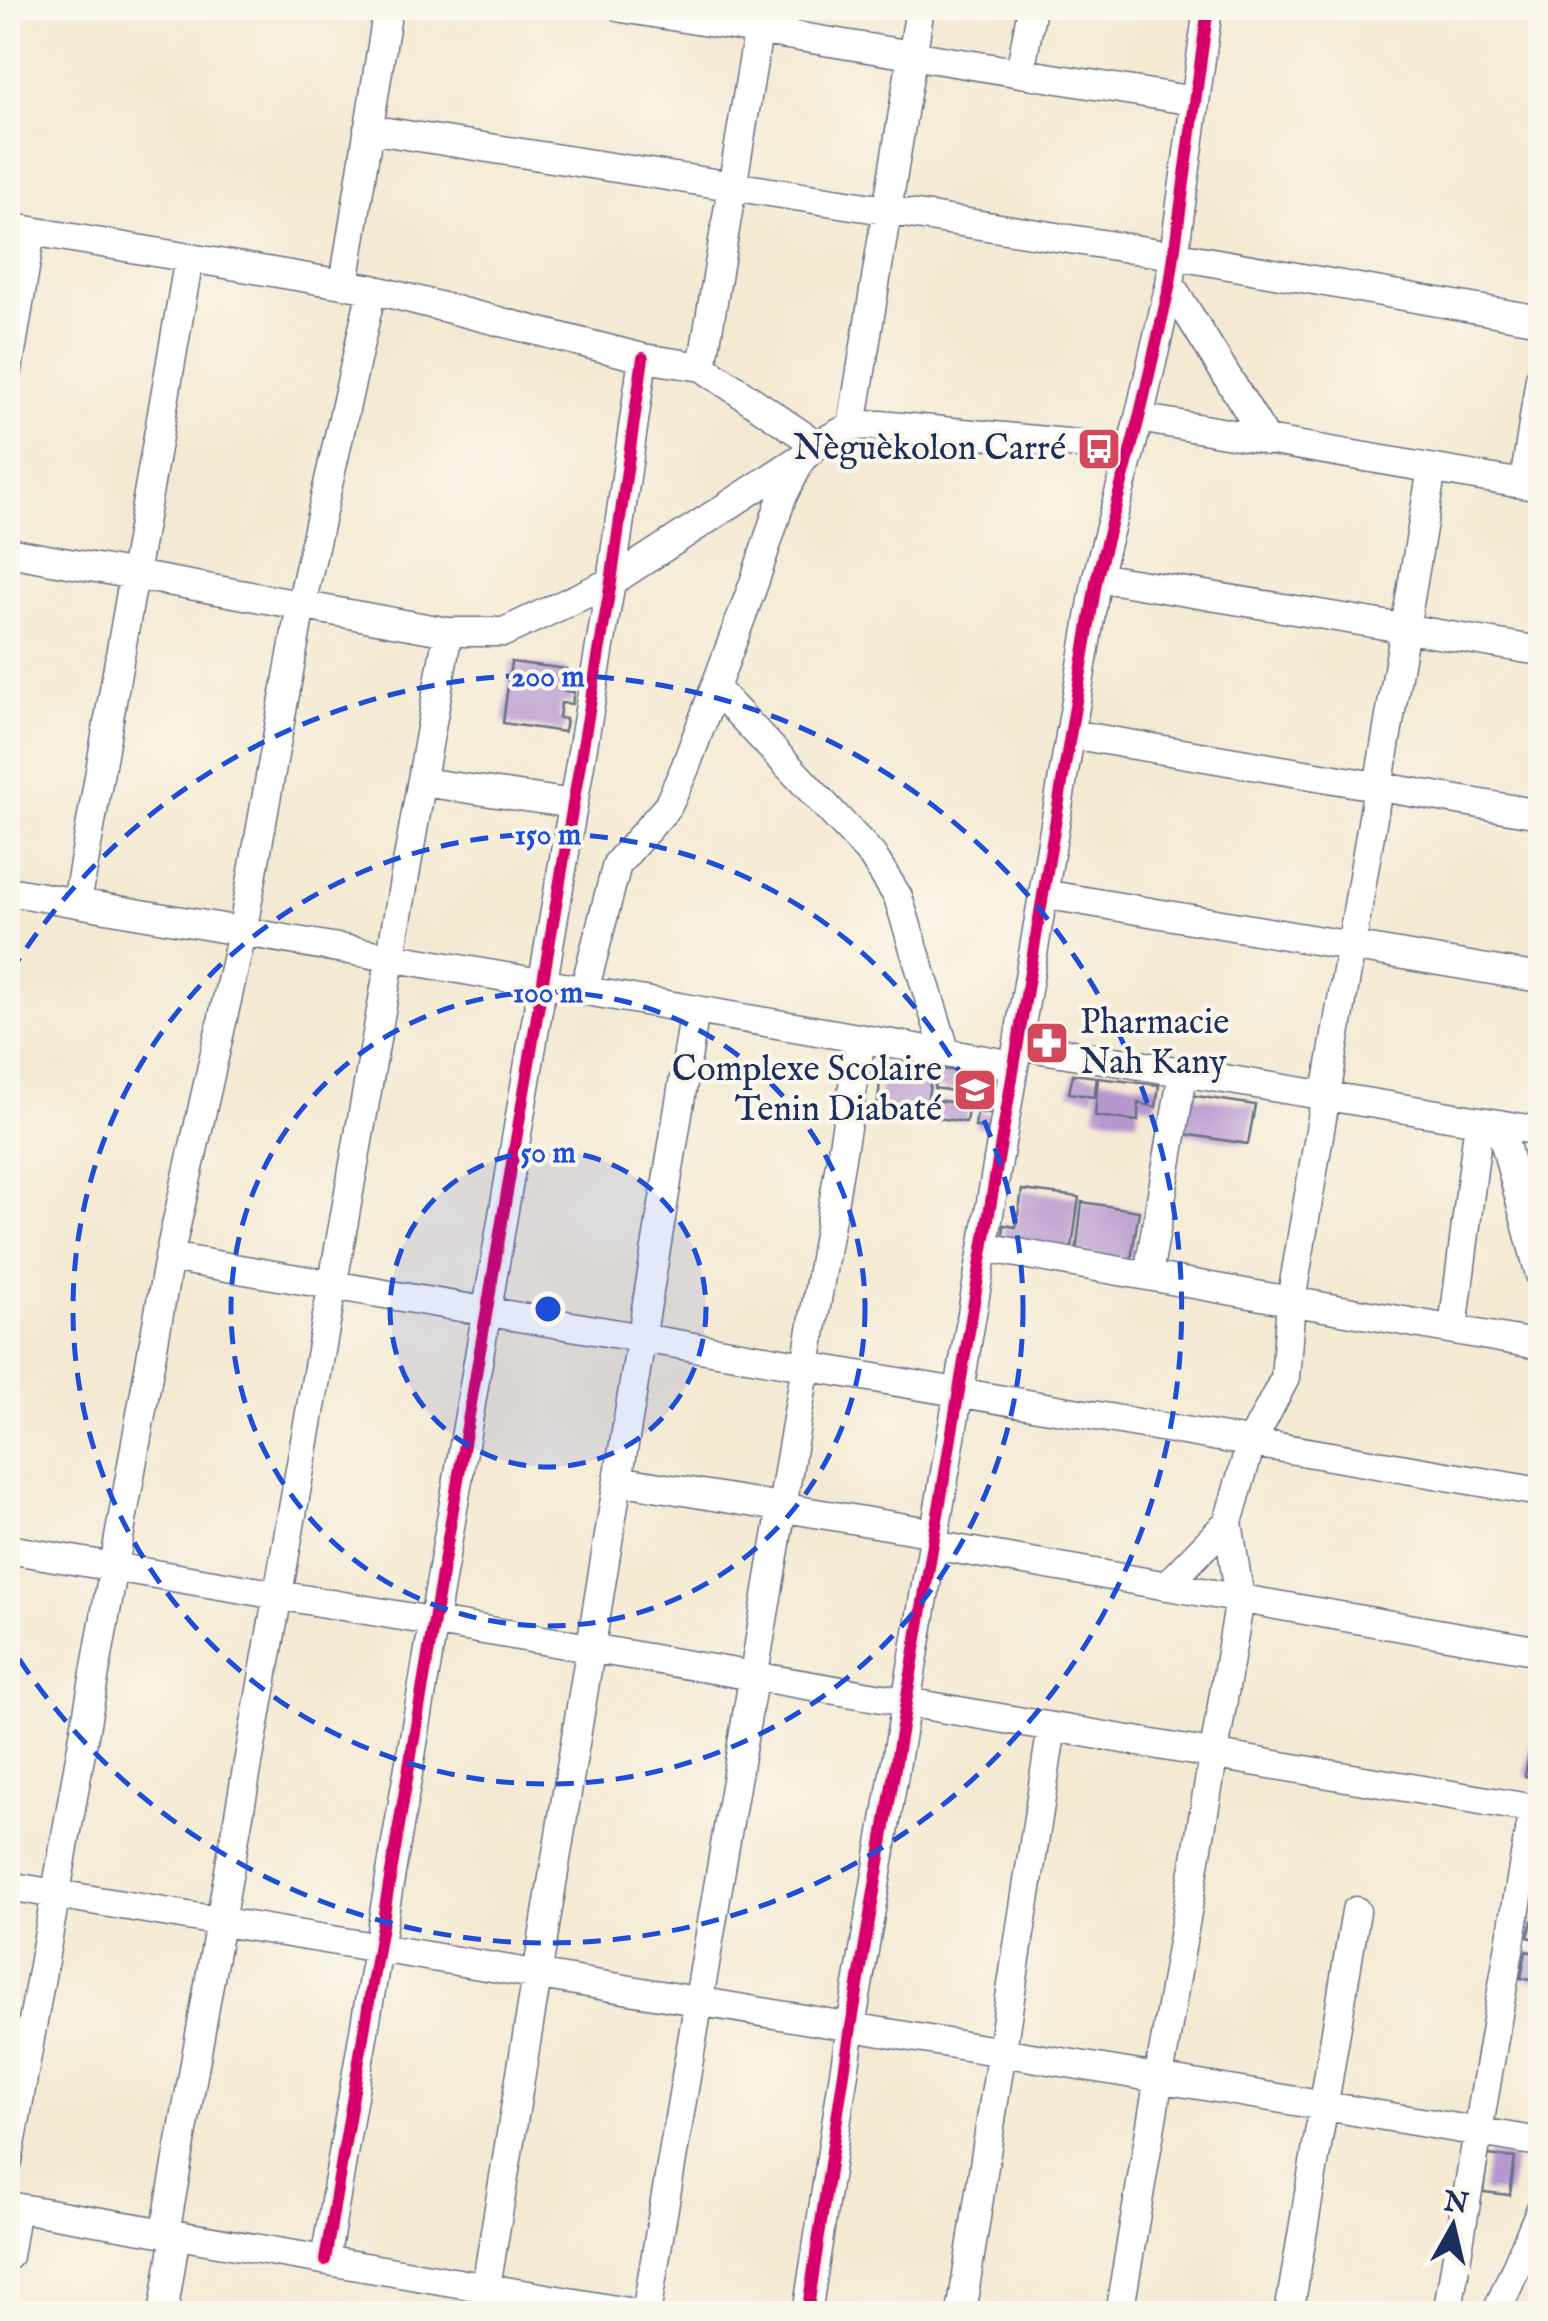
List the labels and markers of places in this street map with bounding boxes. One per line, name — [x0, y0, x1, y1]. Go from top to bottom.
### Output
bus stop icon: Nèguèkolon Carré — [1076, 426, 1122, 472]
place label: Nèguèkolon Carré — [793, 427, 1066, 472]
place label: Pharmacie Nah Kany — [1080, 1001, 1229, 1086]
pharmacy icon: Pharmacie Nah Kany — [1024, 1020, 1070, 1066]
place label: Complexe Scolaire Tenin Diabaté — [672, 1048, 942, 1133]
school or university icon: Complexe Scolaire Tenin Diabaté — [952, 1067, 998, 1113]
centre of rings — [530, 1291, 566, 1327]

